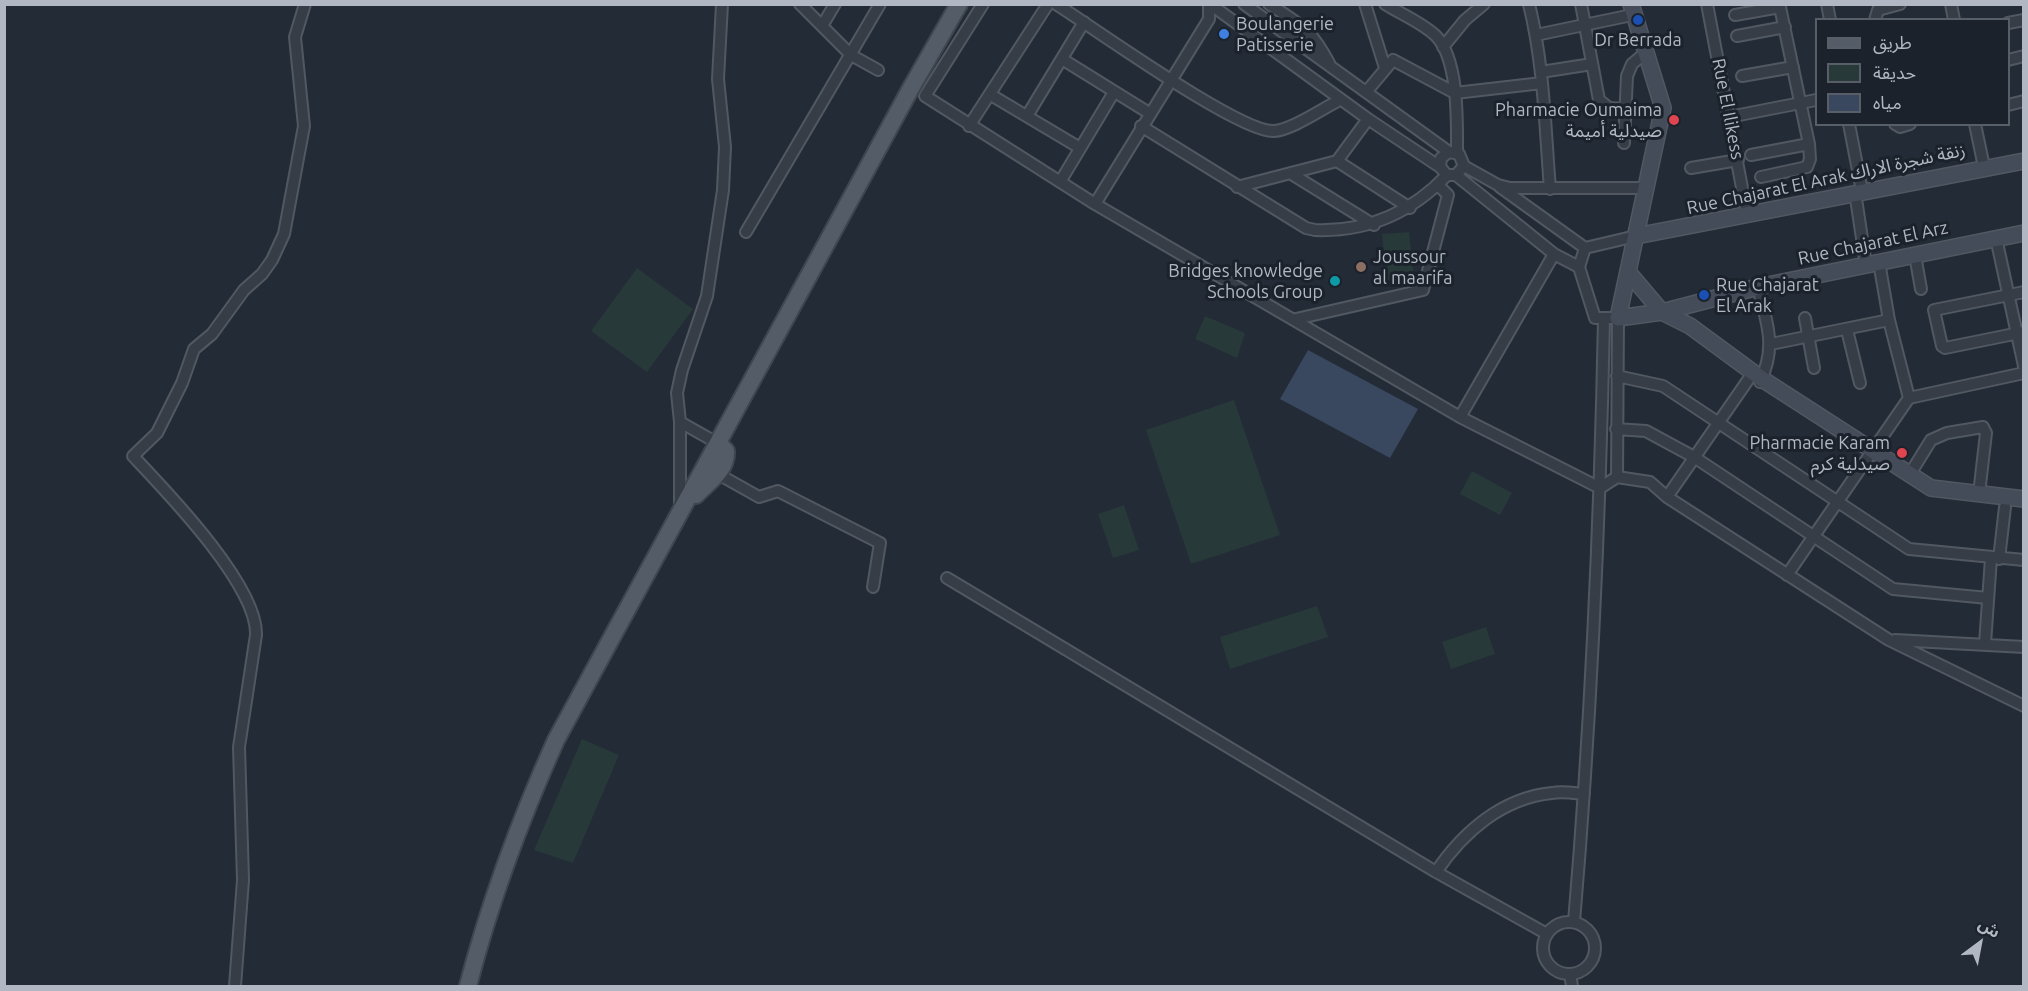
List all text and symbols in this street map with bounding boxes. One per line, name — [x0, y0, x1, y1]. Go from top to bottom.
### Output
place label: Boulangerie Patisserie — [1236, 13, 1334, 56]
marker: Dr Berrada — [1631, 13, 1645, 27]
legend — [1815, 18, 2010, 126]
marker: Boulangerie Patisserie — [1217, 27, 1231, 41]
place label: Dr Berrada — [1594, 29, 1682, 51]
text: طريق — [1873, 32, 1912, 52]
street label: Rue El Ilikess — [1708, 57, 1748, 161]
text: حديقة — [1873, 62, 1916, 82]
text: مياه — [1873, 92, 1902, 112]
place label: Pharmacie Oumaima صيدلية أميمة — [1495, 99, 1662, 142]
marker: Pharmacie Oumaima صيدلية أميمة — [1667, 113, 1681, 127]
street label: Rue Chajarat El Arak زنقة شجرة الاراك — [1685, 139, 1967, 219]
street label: Rue Chajarat El Arz — [1796, 217, 1950, 269]
place label: Joussour al maarifa — [1373, 246, 1452, 288]
place label: Bridges knowledge Schools Group — [1168, 260, 1323, 302]
marker: Joussour al maarifa — [1354, 260, 1368, 274]
marker: Bridges knowledge Schools Group — [1328, 274, 1342, 288]
place label: Rue Chajarat El Arak — [1716, 274, 1819, 316]
marker: Rue Chajarat El Arak — [1697, 288, 1711, 302]
place label: Pharmacie Karam صيدلية كرم — [1750, 432, 1890, 474]
marker: Pharmacie Karam صيدلية كرم — [1895, 446, 1909, 460]
north arrow — [1950, 913, 2010, 973]
text: ش — [1975, 914, 2004, 941]

